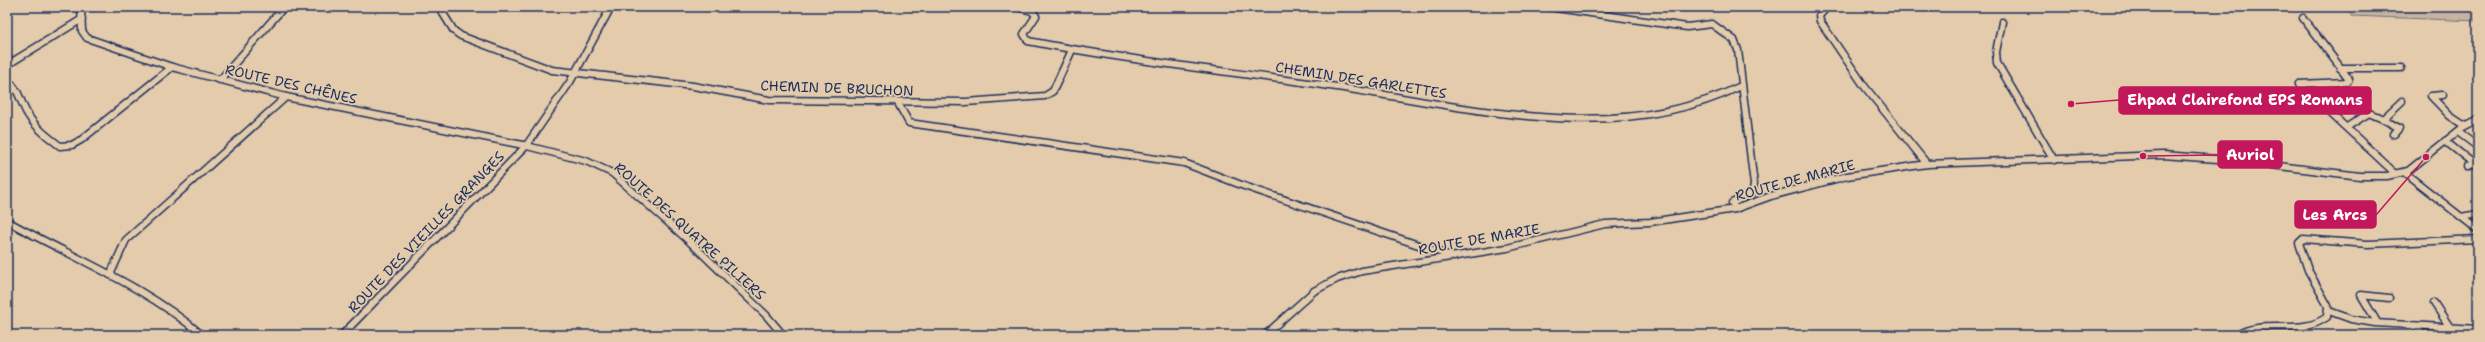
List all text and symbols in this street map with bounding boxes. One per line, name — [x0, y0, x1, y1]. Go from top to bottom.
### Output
street label: CHEMIN DES GARLETTES — [1274, 58, 1448, 102]
street label: ROUTE DES CHÊNES — [223, 60, 359, 108]
street label: CHEMIN DE BRUCHON — [760, 76, 914, 100]
callout: Ehpad Clairefond EPS Romans — [2119, 87, 2371, 114]
text: Ehpad Clairefond EPS Romans — [2127, 90, 2363, 110]
callout: Auriol — [2218, 141, 2282, 168]
text: Auriol — [2226, 145, 2274, 165]
street label: ROUTE DES VIEILLES GRANGES — [344, 147, 508, 316]
street label: ROUTE DE MARIE — [1733, 155, 1857, 205]
street label: ROUTE DES QUATRE PILIERS — [611, 158, 770, 304]
callout: Les Arcs — [2295, 201, 2376, 228]
text: Les Arcs — [2303, 205, 2368, 225]
street label: ROUTE DE MARIE — [1417, 219, 1541, 259]

